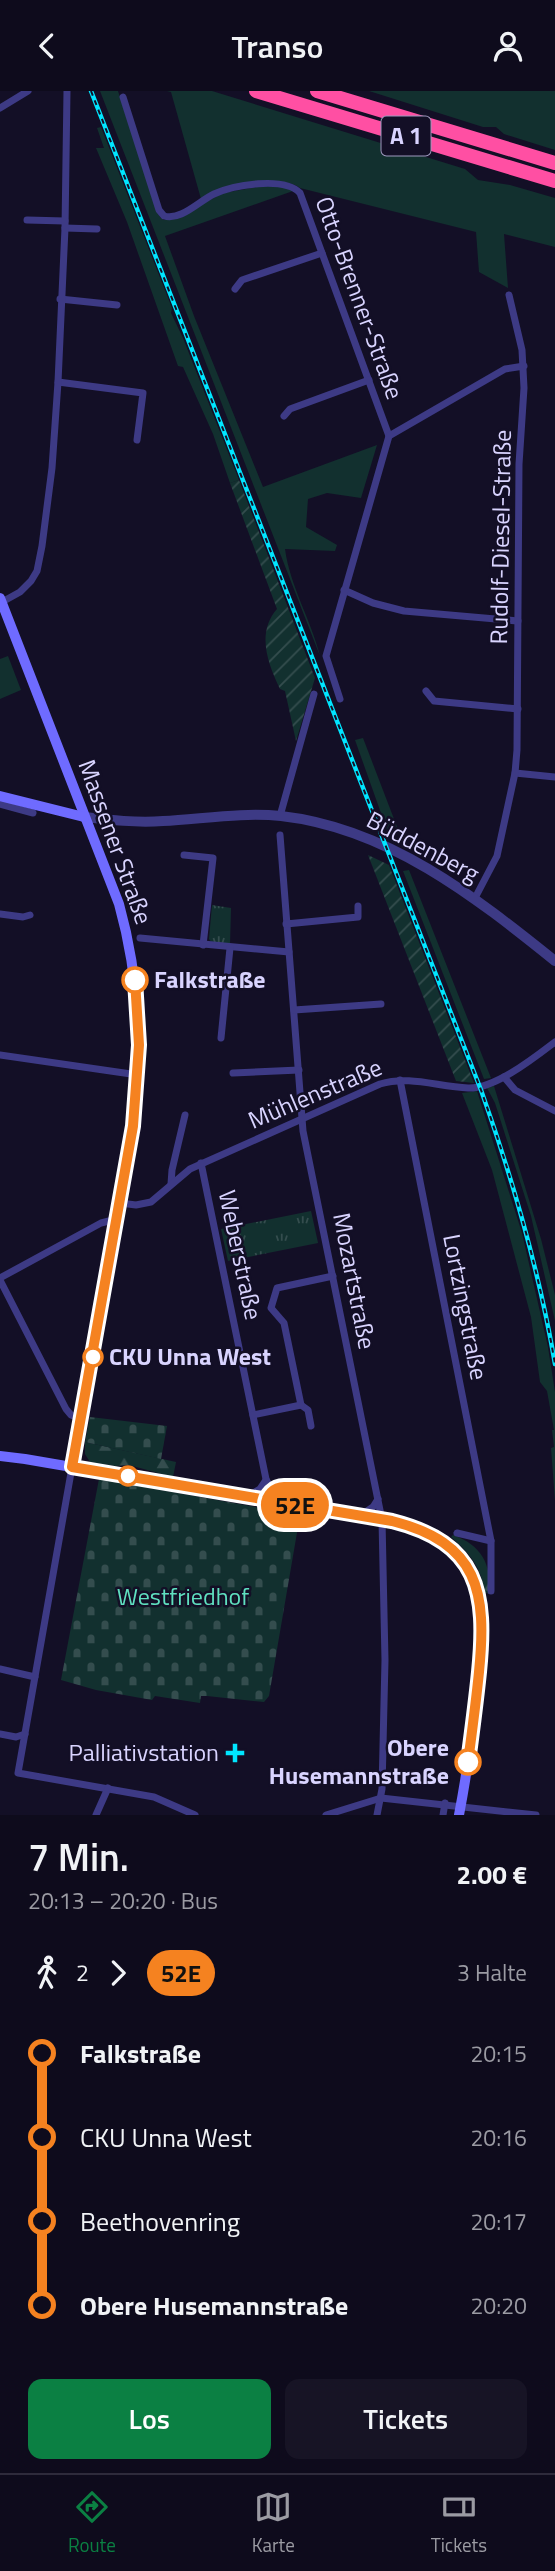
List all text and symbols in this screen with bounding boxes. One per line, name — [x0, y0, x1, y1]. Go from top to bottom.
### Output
text: Transo — [232, 22, 323, 70]
icon: back — [28, 27, 66, 65]
icon: person — [489, 27, 527, 65]
road number: A 1 — [382, 117, 430, 155]
street label: Otto-Brenner-Straße — [307, 191, 413, 404]
street label: Rudolf-Diesel-Straße — [480, 429, 520, 645]
street label: Massener Straße — [69, 754, 162, 929]
street label: Büddenberg — [361, 801, 486, 891]
place label: Falkstraße — [154, 961, 266, 997]
marker: Falkstraße — [122, 967, 148, 993]
street label: Mühlenstraße — [242, 1049, 387, 1137]
street label: Weberstraße — [210, 1187, 272, 1323]
street label: Mozartstraße — [324, 1210, 386, 1352]
street label: Lortzingstraße — [434, 1231, 498, 1383]
place label: CKU Unna West — [109, 1338, 271, 1374]
marker: CKU Unna West — [83, 1347, 103, 1367]
unlabelled marker — [118, 1466, 138, 1486]
line badge: 52E — [255, 1482, 335, 1528]
text: 52E — [275, 1487, 315, 1523]
park label: Westfriedhof — [117, 1578, 249, 1614]
place label: Obere Husemannstraße — [269, 1729, 449, 1793]
place label: Palliativstation — [69, 1734, 219, 1770]
marker: Palliativstation — [225, 1743, 245, 1763]
marker: Obere Husemannstraße — [455, 1749, 481, 1775]
text: 7 Min. — [28, 1828, 129, 1886]
text: 2.00 € — [456, 1855, 527, 1894]
text: 20:13 – 20:20 · Bus — [28, 1883, 218, 1918]
icon: walk — [28, 1954, 66, 1992]
icon: forward — [99, 1954, 137, 1992]
text: 2 — [76, 1955, 89, 1990]
text: 52E — [161, 1955, 201, 1991]
text: 3 Halte — [457, 1955, 527, 1990]
text: Falkstraße — [80, 2034, 201, 2073]
text: 20:15 — [470, 2036, 527, 2071]
text: CKU Unna West — [80, 2118, 252, 2157]
text: 20:16 — [470, 2120, 527, 2155]
text: Beethovenring — [80, 2202, 240, 2241]
text: 20:17 — [470, 2204, 527, 2239]
text: Obere Husemannstraße — [80, 2286, 348, 2325]
text: 20:20 — [470, 2288, 527, 2323]
button: Los — [28, 2379, 271, 2459]
button: Tickets — [285, 2379, 527, 2459]
tab: Route — [68, 2488, 116, 2559]
tab: Karte — [252, 2488, 295, 2559]
tab: Tickets — [431, 2488, 487, 2559]

